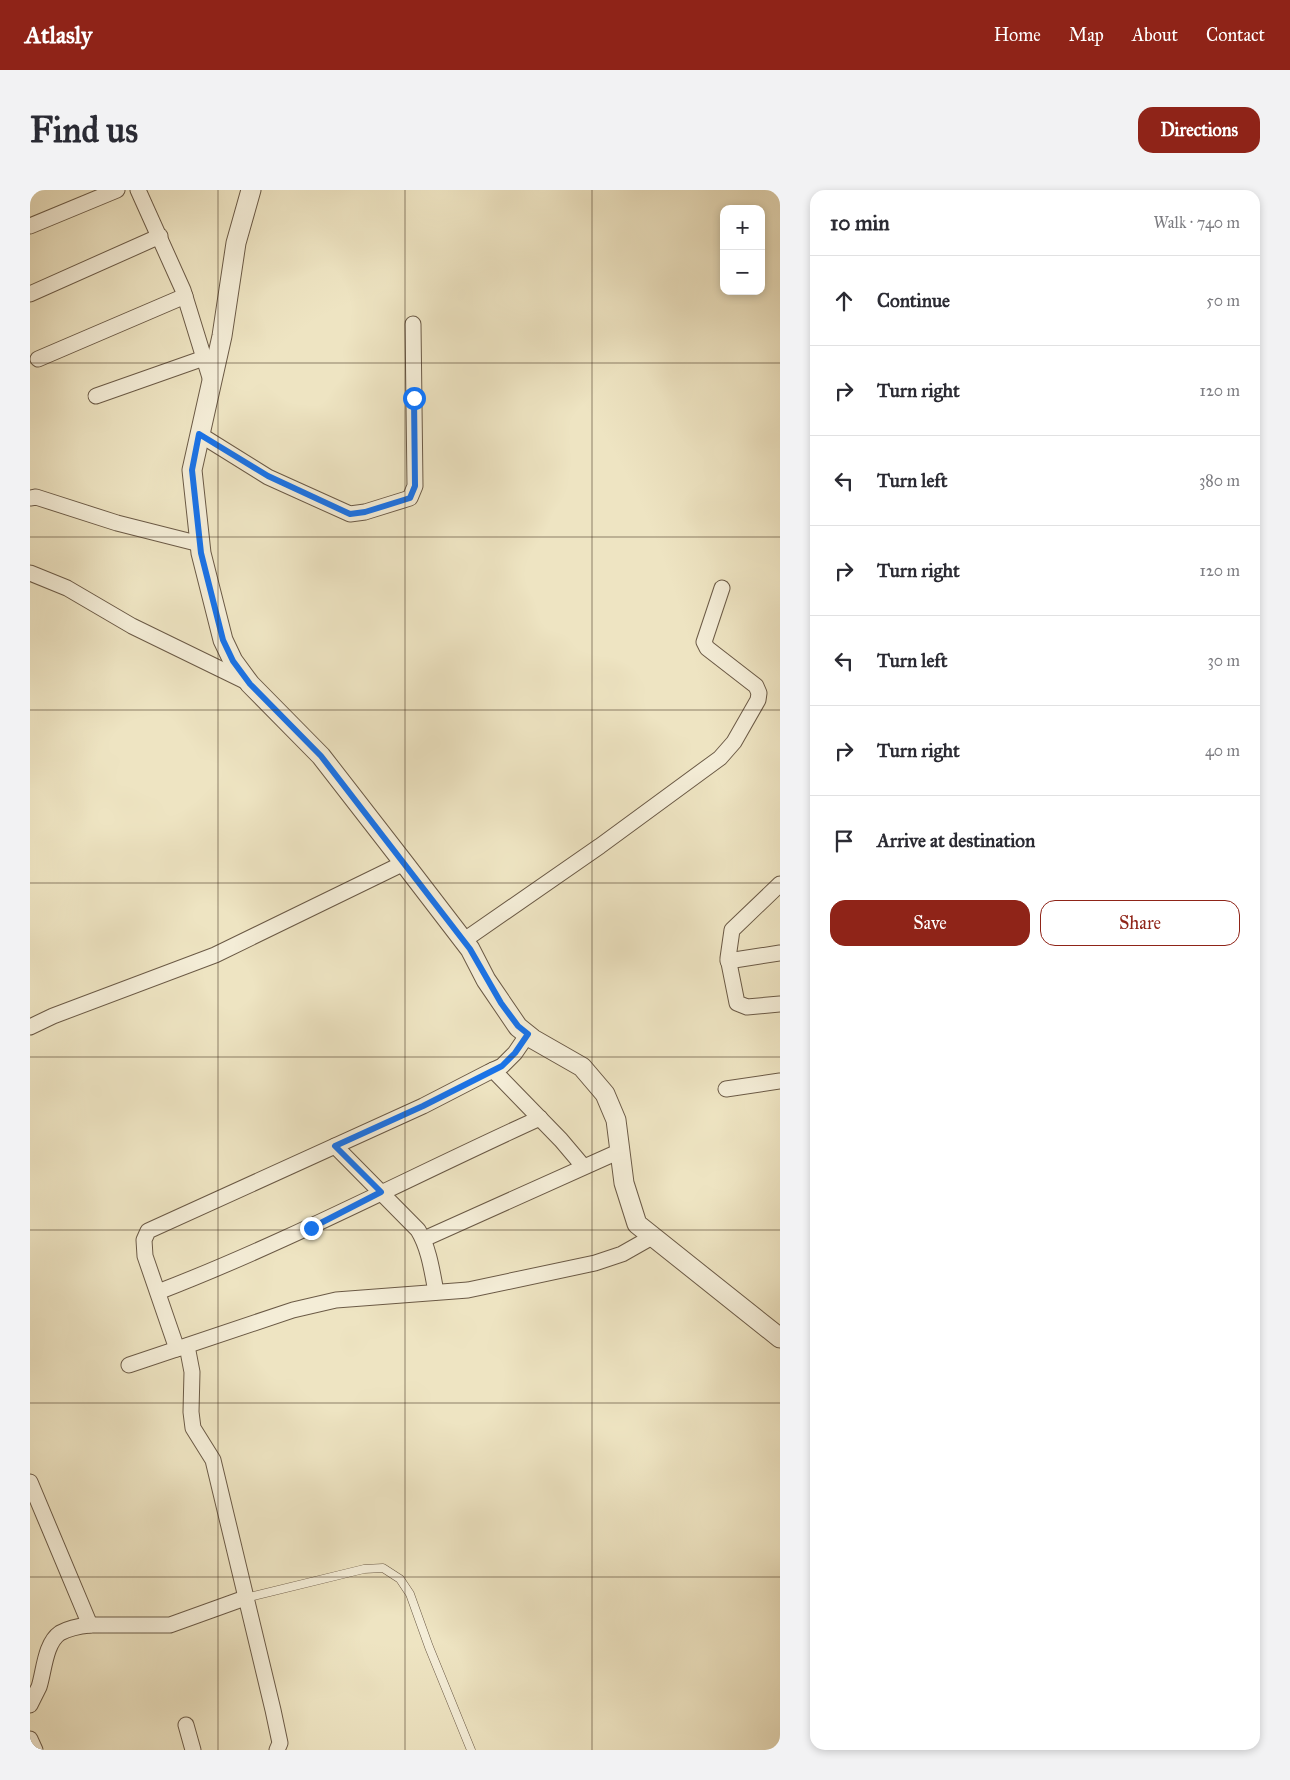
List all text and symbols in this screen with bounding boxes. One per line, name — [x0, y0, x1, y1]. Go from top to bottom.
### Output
text: Atlasly — [25, 20, 92, 50]
text: Home — [994, 24, 1041, 46]
text: Map — [1069, 24, 1104, 46]
text: About — [1132, 24, 1178, 46]
text: Contact — [1206, 24, 1265, 46]
button: Directions — [1138, 107, 1260, 153]
text: Find us — [30, 109, 138, 152]
map controls — [720, 205, 765, 295]
button: + — [720, 205, 765, 250]
text: 10 min — [830, 210, 890, 236]
text: Walk · 740 m — [1153, 213, 1240, 232]
button: − — [720, 250, 765, 295]
icon: ahead — [830, 287, 858, 315]
text: Continue — [877, 289, 950, 312]
text: 50 m — [1206, 291, 1240, 310]
icon: right — [830, 377, 858, 405]
text: Turn right — [877, 379, 960, 402]
text: 120 m — [1200, 381, 1240, 400]
route start — [403, 387, 426, 410]
icon: left — [830, 467, 858, 495]
text: Turn left — [877, 469, 947, 492]
text: 380 m — [1199, 471, 1240, 490]
icon: right — [830, 557, 858, 585]
text: Turn right — [877, 559, 960, 582]
text: 120 m — [1200, 561, 1240, 580]
icon: left — [830, 647, 858, 675]
text: Turn left — [877, 649, 947, 672]
text: 30 m — [1207, 651, 1240, 670]
icon: right — [830, 737, 858, 765]
text: Turn right — [877, 739, 960, 762]
text: 40 m — [1205, 741, 1240, 760]
icon: arrive — [830, 827, 858, 855]
text: Arrive at destination — [877, 829, 1035, 852]
button: Save — [830, 900, 1030, 946]
button: Share — [1040, 900, 1240, 946]
route end — [300, 1217, 323, 1240]

